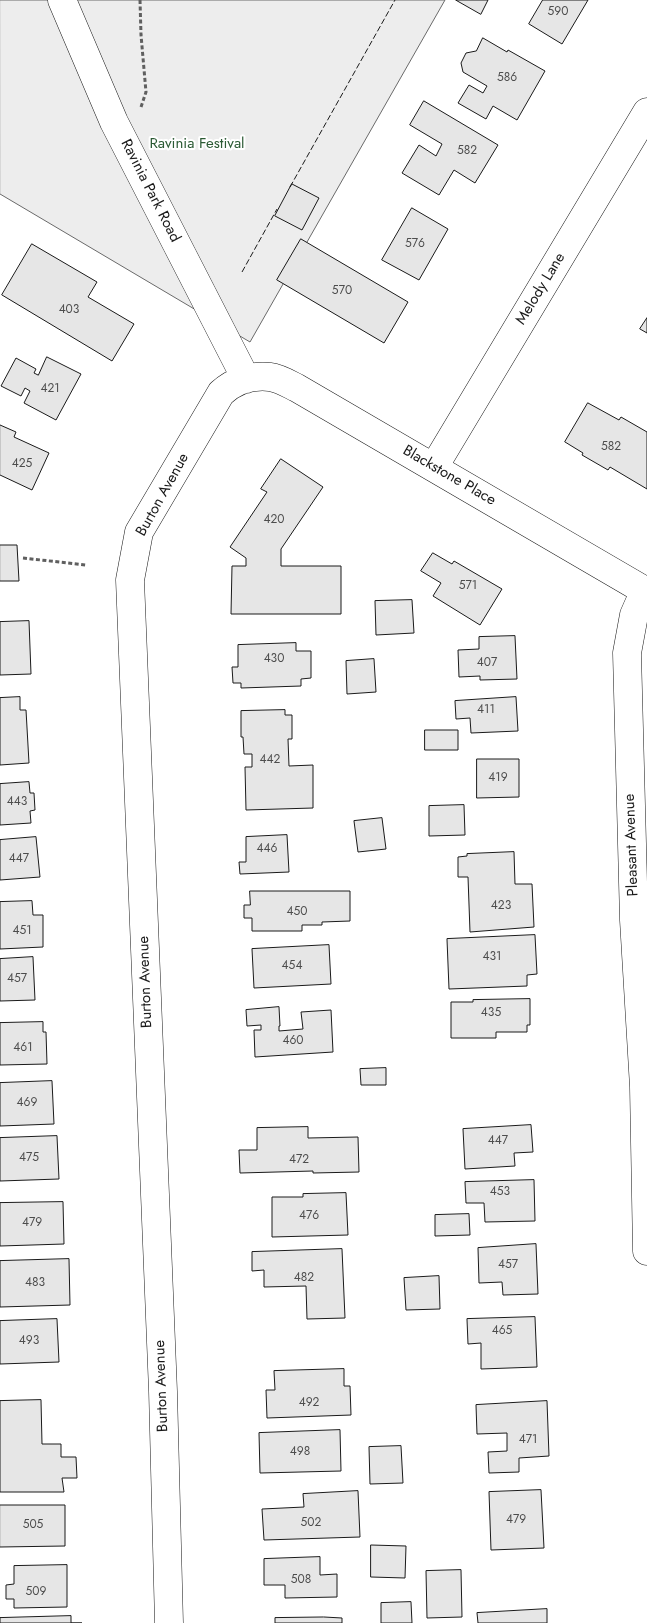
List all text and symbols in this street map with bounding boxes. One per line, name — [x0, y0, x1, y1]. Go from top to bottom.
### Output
house number: 590 — [548, 5, 568, 19]
house number: 586 — [497, 71, 517, 85]
park label: Ravinia Festival — [149, 135, 245, 153]
street label: Ravinia Park Road — [116, 137, 184, 245]
house number: 582 — [457, 144, 477, 158]
house number: 576 — [405, 237, 425, 251]
street label: Melody Lane — [512, 250, 570, 328]
house number: 570 — [332, 284, 352, 298]
house number: 403 — [59, 303, 79, 317]
house number: 421 — [40, 382, 60, 396]
house number: 582 — [601, 440, 621, 454]
street label: Blackstone Place — [399, 442, 499, 510]
street label: Burton Avenue — [133, 450, 193, 540]
house number: 425 — [12, 457, 32, 471]
house number: 420 — [263, 513, 285, 527]
house number: 571 — [459, 579, 477, 593]
house number: 430 — [264, 652, 284, 666]
house number: 407 — [477, 656, 497, 670]
house number: 411 — [477, 703, 495, 717]
house number: 442 — [260, 753, 280, 767]
house number: 419 — [488, 771, 508, 785]
street label: Pleasant Avenue — [621, 793, 643, 897]
house number: 443 — [7, 795, 27, 809]
house number: 446 — [257, 842, 277, 856]
house number: 447 — [9, 852, 29, 866]
house number: 423 — [491, 899, 511, 913]
house number: 450 — [287, 905, 307, 919]
house number: 451 — [12, 924, 32, 938]
street label: Burton Avenue — [135, 936, 157, 1028]
house number: 431 — [483, 950, 501, 964]
house number: 454 — [282, 959, 302, 973]
house number: 457 — [7, 972, 27, 986]
house number: 435 — [481, 1006, 501, 1020]
house number: 460 — [282, 1034, 304, 1048]
house number: 461 — [13, 1041, 33, 1055]
house number: 469 — [17, 1096, 37, 1110]
house number: 447 — [488, 1134, 508, 1148]
house number: 475 — [19, 1151, 39, 1165]
house number: 472 — [289, 1153, 309, 1167]
house number: 453 — [490, 1185, 510, 1199]
house number: 476 — [299, 1209, 319, 1223]
house number: 479 — [22, 1216, 42, 1230]
house number: 457 — [498, 1258, 518, 1272]
house number: 482 — [294, 1271, 314, 1285]
house number: 483 — [25, 1276, 45, 1290]
house number: 465 — [492, 1324, 512, 1338]
house number: 493 — [19, 1334, 39, 1348]
street label: Burton Avenue — [151, 1340, 173, 1432]
house number: 492 — [299, 1396, 319, 1410]
house number: 471 — [519, 1433, 537, 1447]
house number: 498 — [290, 1445, 310, 1459]
house number: 479 — [506, 1513, 526, 1527]
house number: 502 — [301, 1516, 321, 1530]
house number: 505 — [23, 1518, 43, 1532]
house number: 508 — [291, 1573, 311, 1587]
house number: 509 — [26, 1585, 46, 1599]

